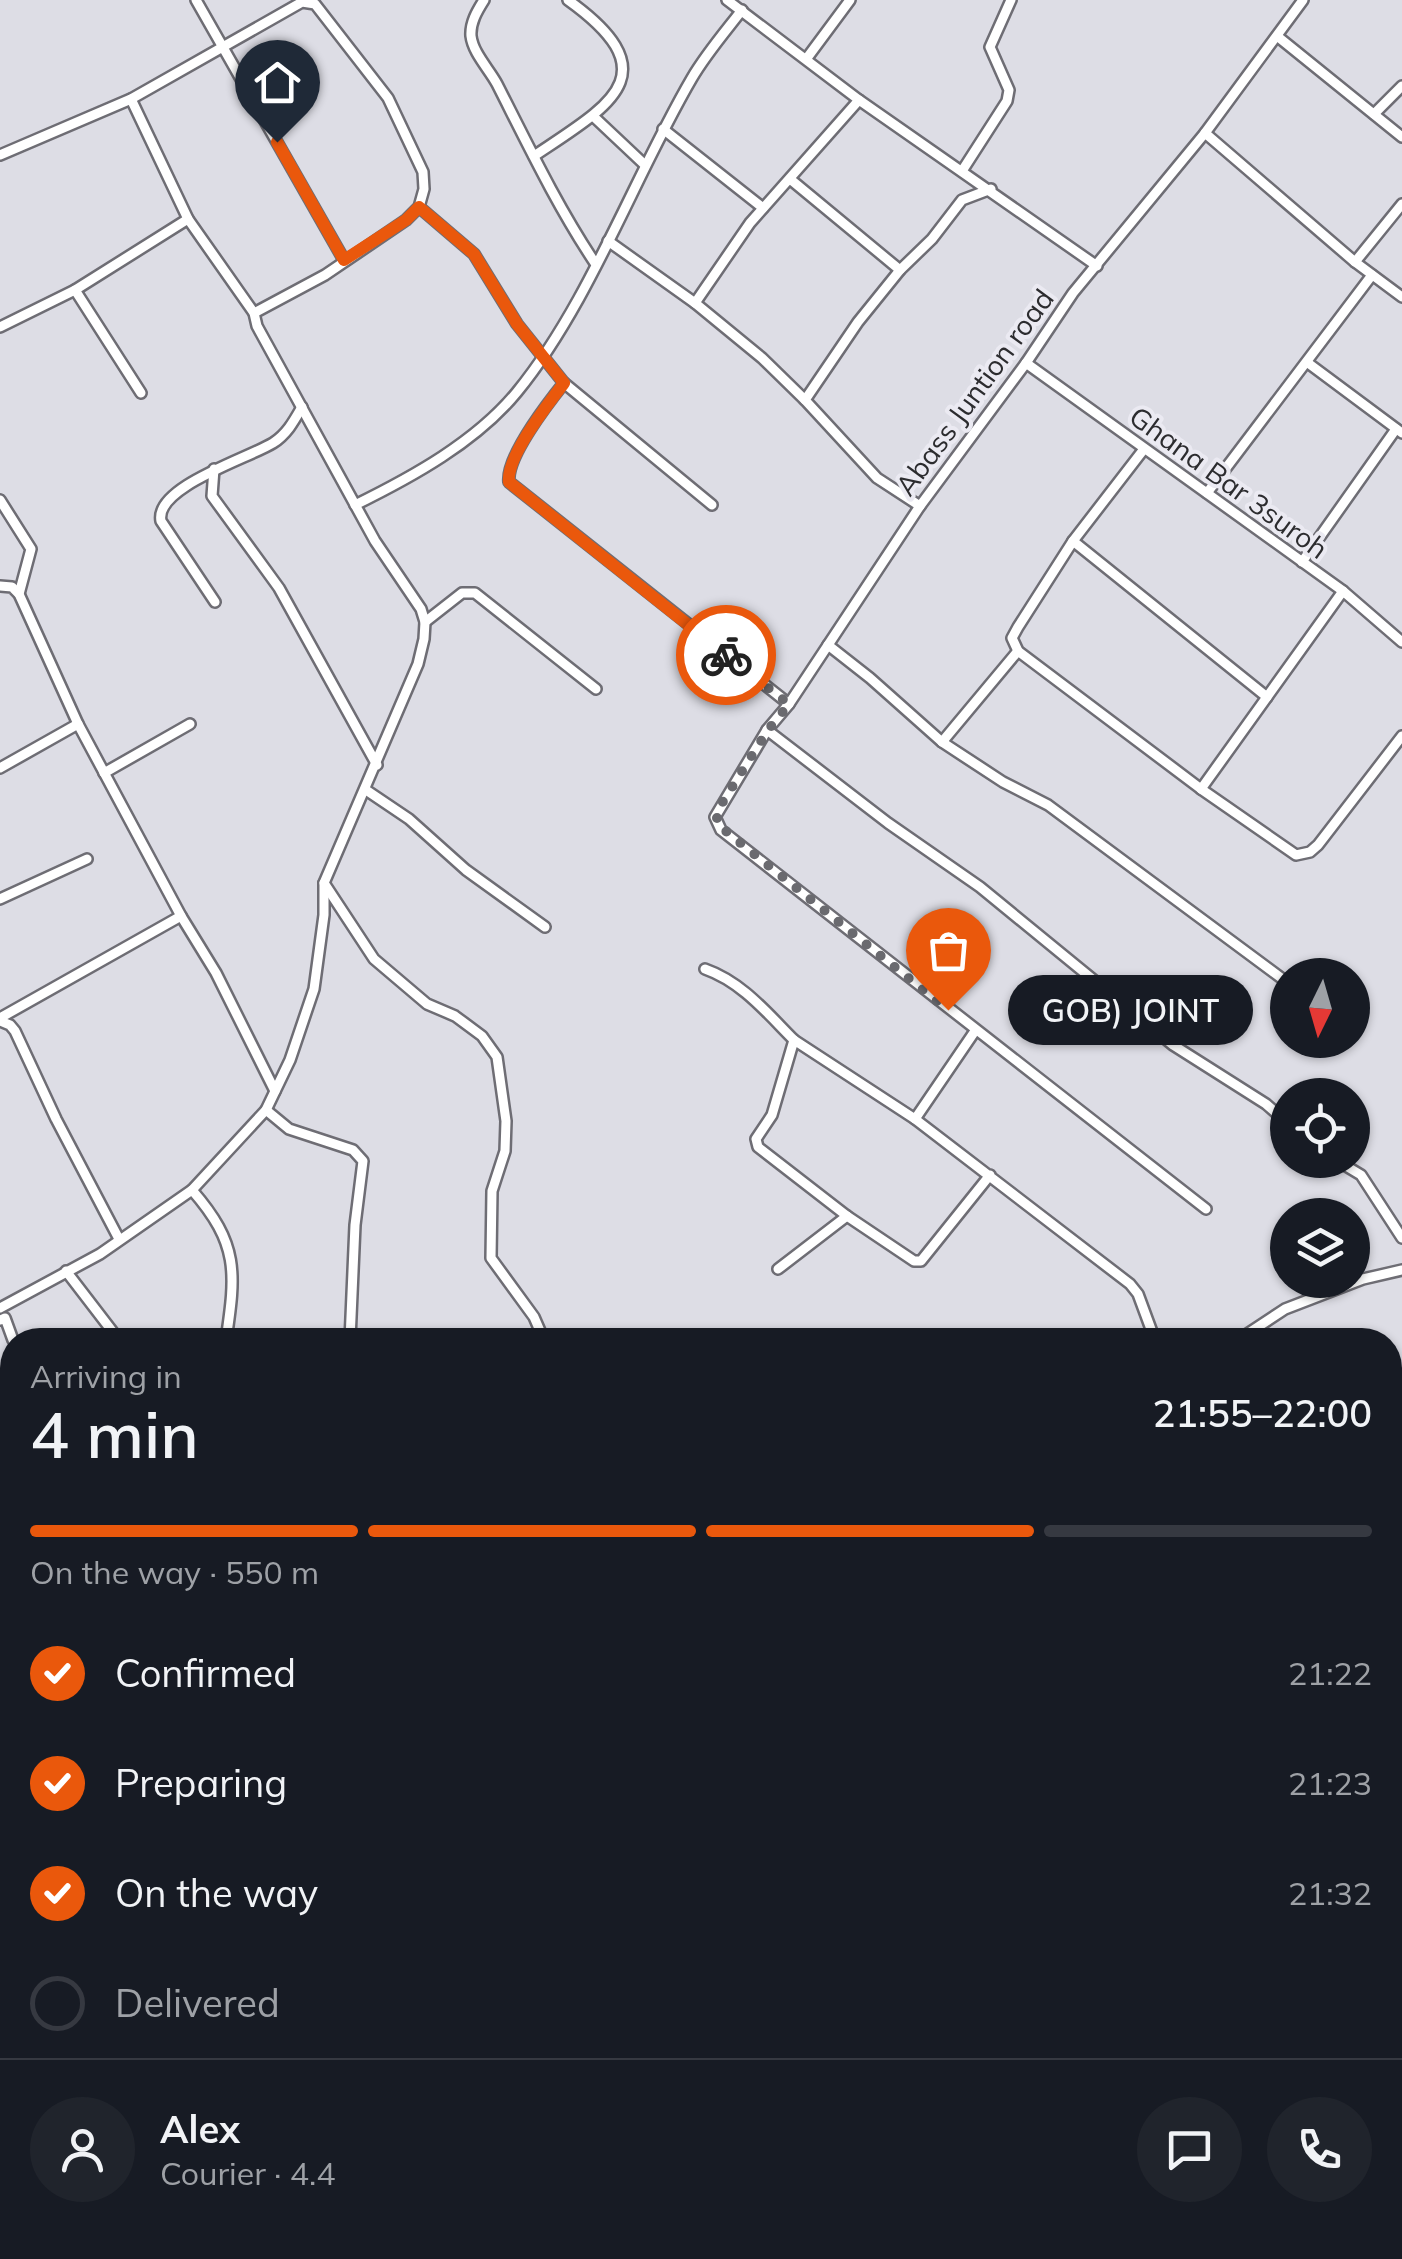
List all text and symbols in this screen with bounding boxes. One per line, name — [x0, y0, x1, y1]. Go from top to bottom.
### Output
pin — [235, 40, 320, 143]
icon: home — [250, 55, 305, 110]
street label: Abass Juntion road — [887, 282, 1061, 502]
street label: Ghana Bar 3suroh — [1123, 398, 1335, 566]
courier — [676, 605, 776, 705]
icon: bike — [699, 628, 754, 683]
pin — [906, 908, 991, 1011]
icon: bag — [921, 923, 976, 978]
north arrow — [1270, 958, 1370, 1058]
map controls — [1270, 958, 1370, 1298]
callout: GOB) JOINT — [1008, 975, 1253, 1045]
text: GOB) JOINT — [1042, 990, 1219, 1030]
button: locate — [1270, 1078, 1370, 1178]
button: layers — [1270, 1198, 1370, 1298]
text: Arriving in — [30, 1356, 182, 1396]
text: 21:55–22:00 — [1152, 1389, 1372, 1437]
text: 4 min — [30, 1393, 199, 1474]
text: On the way · 550 m — [30, 1552, 319, 1592]
icon: check — [30, 1646, 85, 1701]
text: Confirmed — [115, 1649, 296, 1697]
text: 21:22 — [1288, 1653, 1372, 1693]
icon: check — [30, 1756, 85, 1811]
text: Preparing — [115, 1759, 287, 1807]
text: 21:23 — [1288, 1763, 1372, 1803]
icon: check — [30, 1866, 85, 1921]
text: On the way — [115, 1869, 318, 1917]
text: 21:32 — [1288, 1873, 1372, 1913]
text: Delivered — [115, 1979, 280, 2027]
button: person — [30, 2097, 135, 2202]
button: chat — [1137, 2097, 1242, 2202]
button: phone — [1267, 2097, 1372, 2202]
text: Alex — [160, 2105, 240, 2153]
text: Courier · 4.4 — [160, 2153, 336, 2193]

